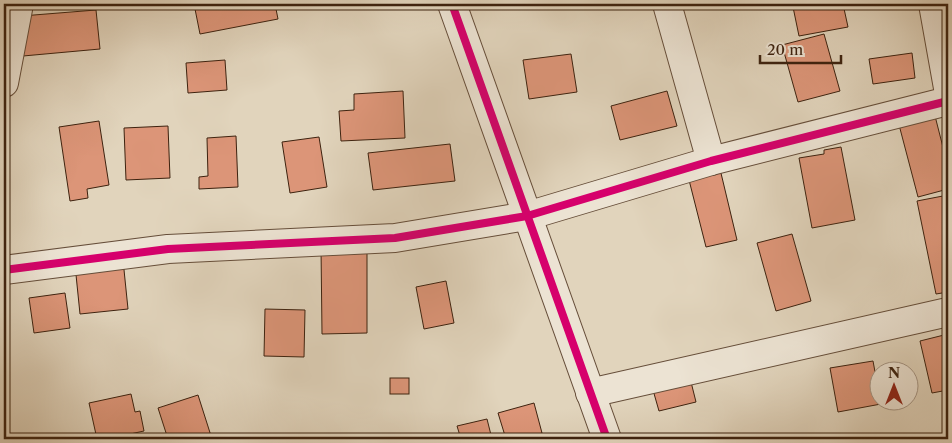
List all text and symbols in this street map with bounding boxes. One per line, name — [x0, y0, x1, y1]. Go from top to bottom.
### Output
scale bar — [760, 32, 841, 64]
text: 20 m — [767, 40, 803, 59]
north arrow — [870, 360, 920, 410]
text: N — [888, 364, 900, 382]

